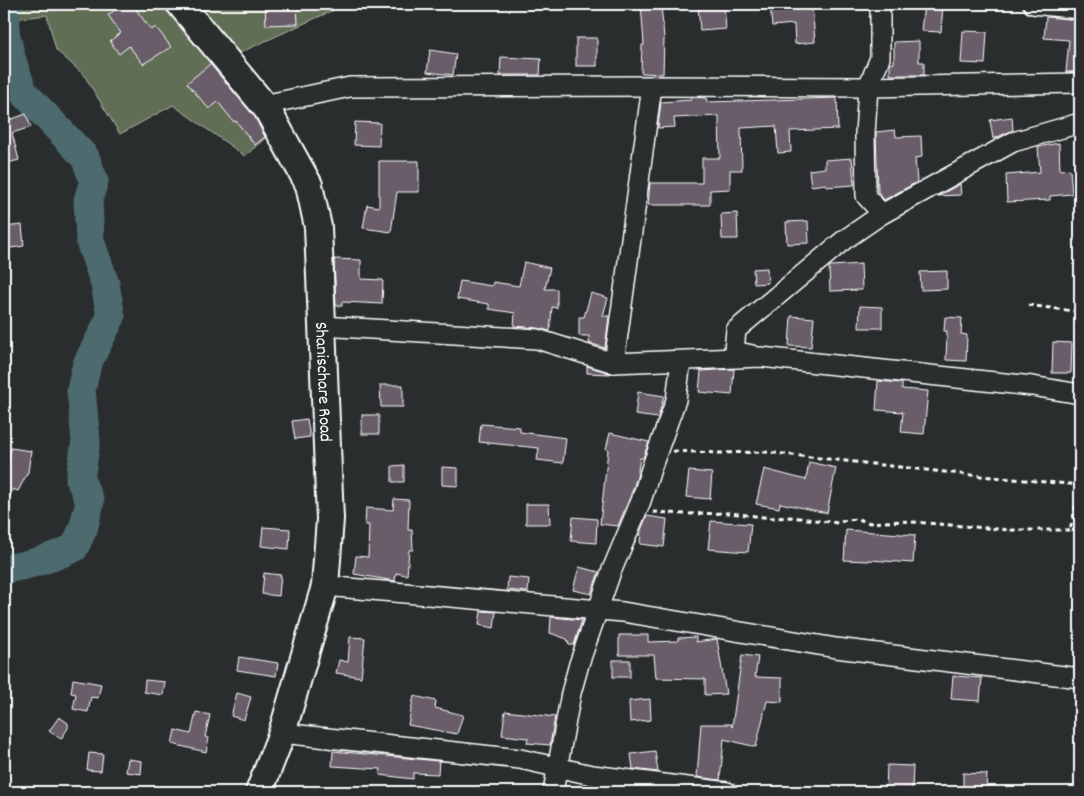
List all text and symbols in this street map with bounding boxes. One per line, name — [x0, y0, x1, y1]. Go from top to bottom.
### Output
street label: Shanischare Road — [307, 321, 337, 442]

